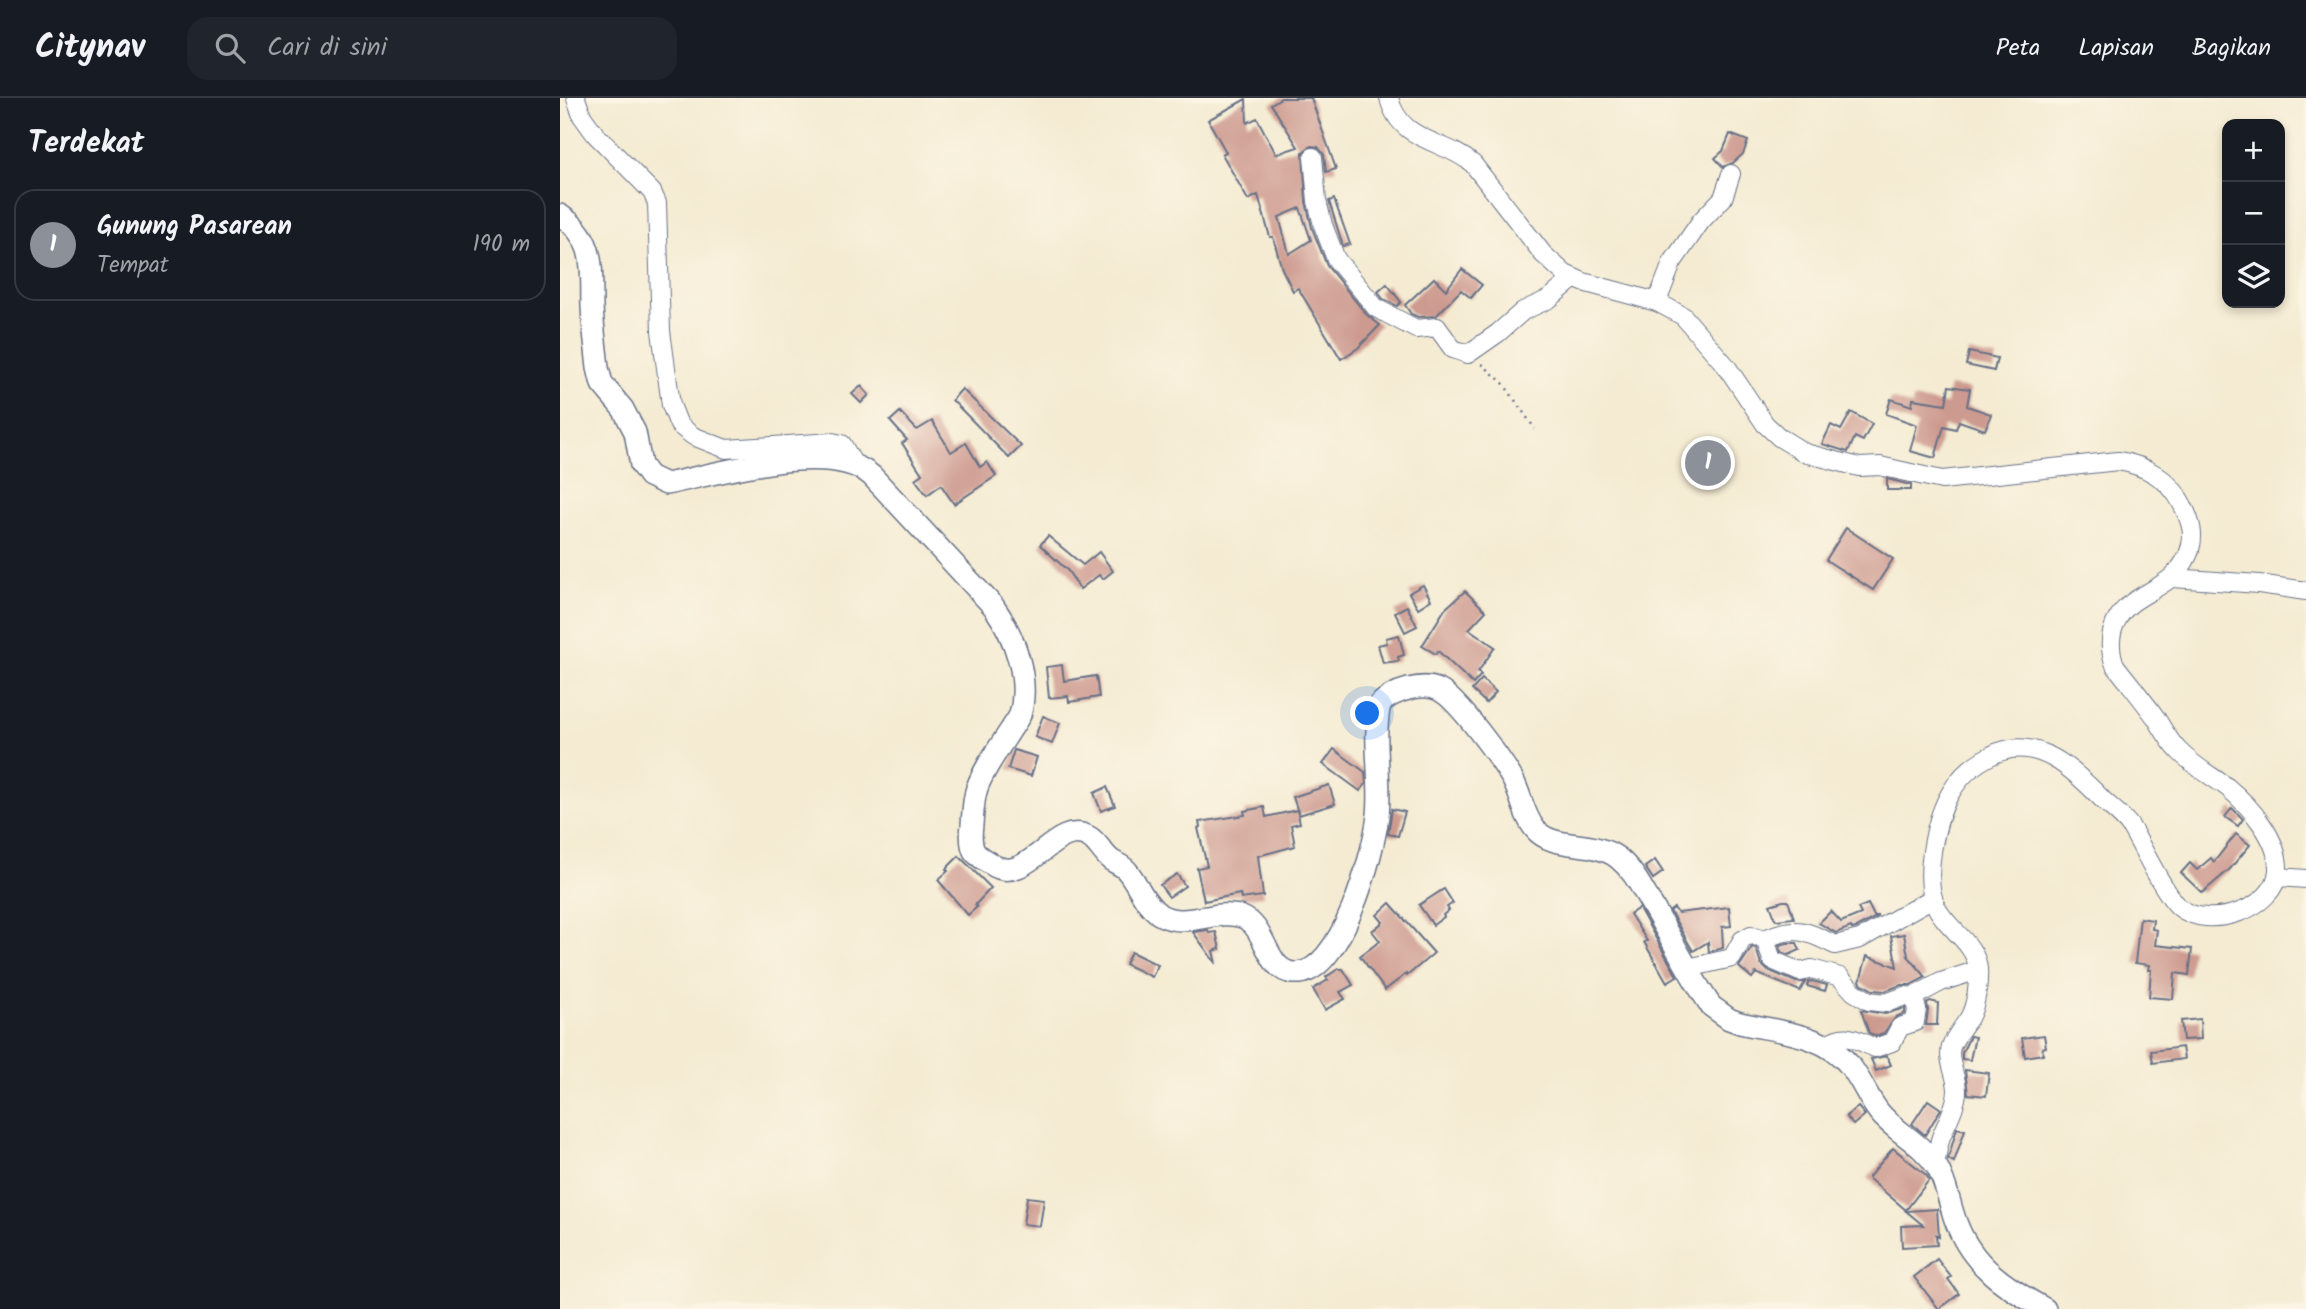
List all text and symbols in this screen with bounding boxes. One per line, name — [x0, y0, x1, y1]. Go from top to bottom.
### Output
search box — [187, 17, 677, 80]
text: Citynav — [35, 22, 145, 75]
text: Cari di sini — [267, 27, 387, 69]
icon: search — [211, 29, 249, 67]
text: Peta — [1996, 29, 2040, 68]
text: Lapisan — [2078, 29, 2154, 68]
text: Bagikan — [2192, 29, 2271, 68]
map controls — [2222, 119, 2285, 308]
button: + — [2222, 119, 2285, 182]
text: Terdekat — [28, 120, 144, 168]
button: − — [2222, 182, 2285, 245]
text: Gunung Pasarean — [97, 206, 292, 248]
text: 1 — [50, 227, 56, 263]
text: 190 m — [473, 227, 530, 263]
button: layers — [2222, 245, 2285, 308]
text: Tempat — [97, 248, 169, 284]
pin: 1 — [1685, 437, 1731, 489]
your location — [1350, 696, 1384, 730]

